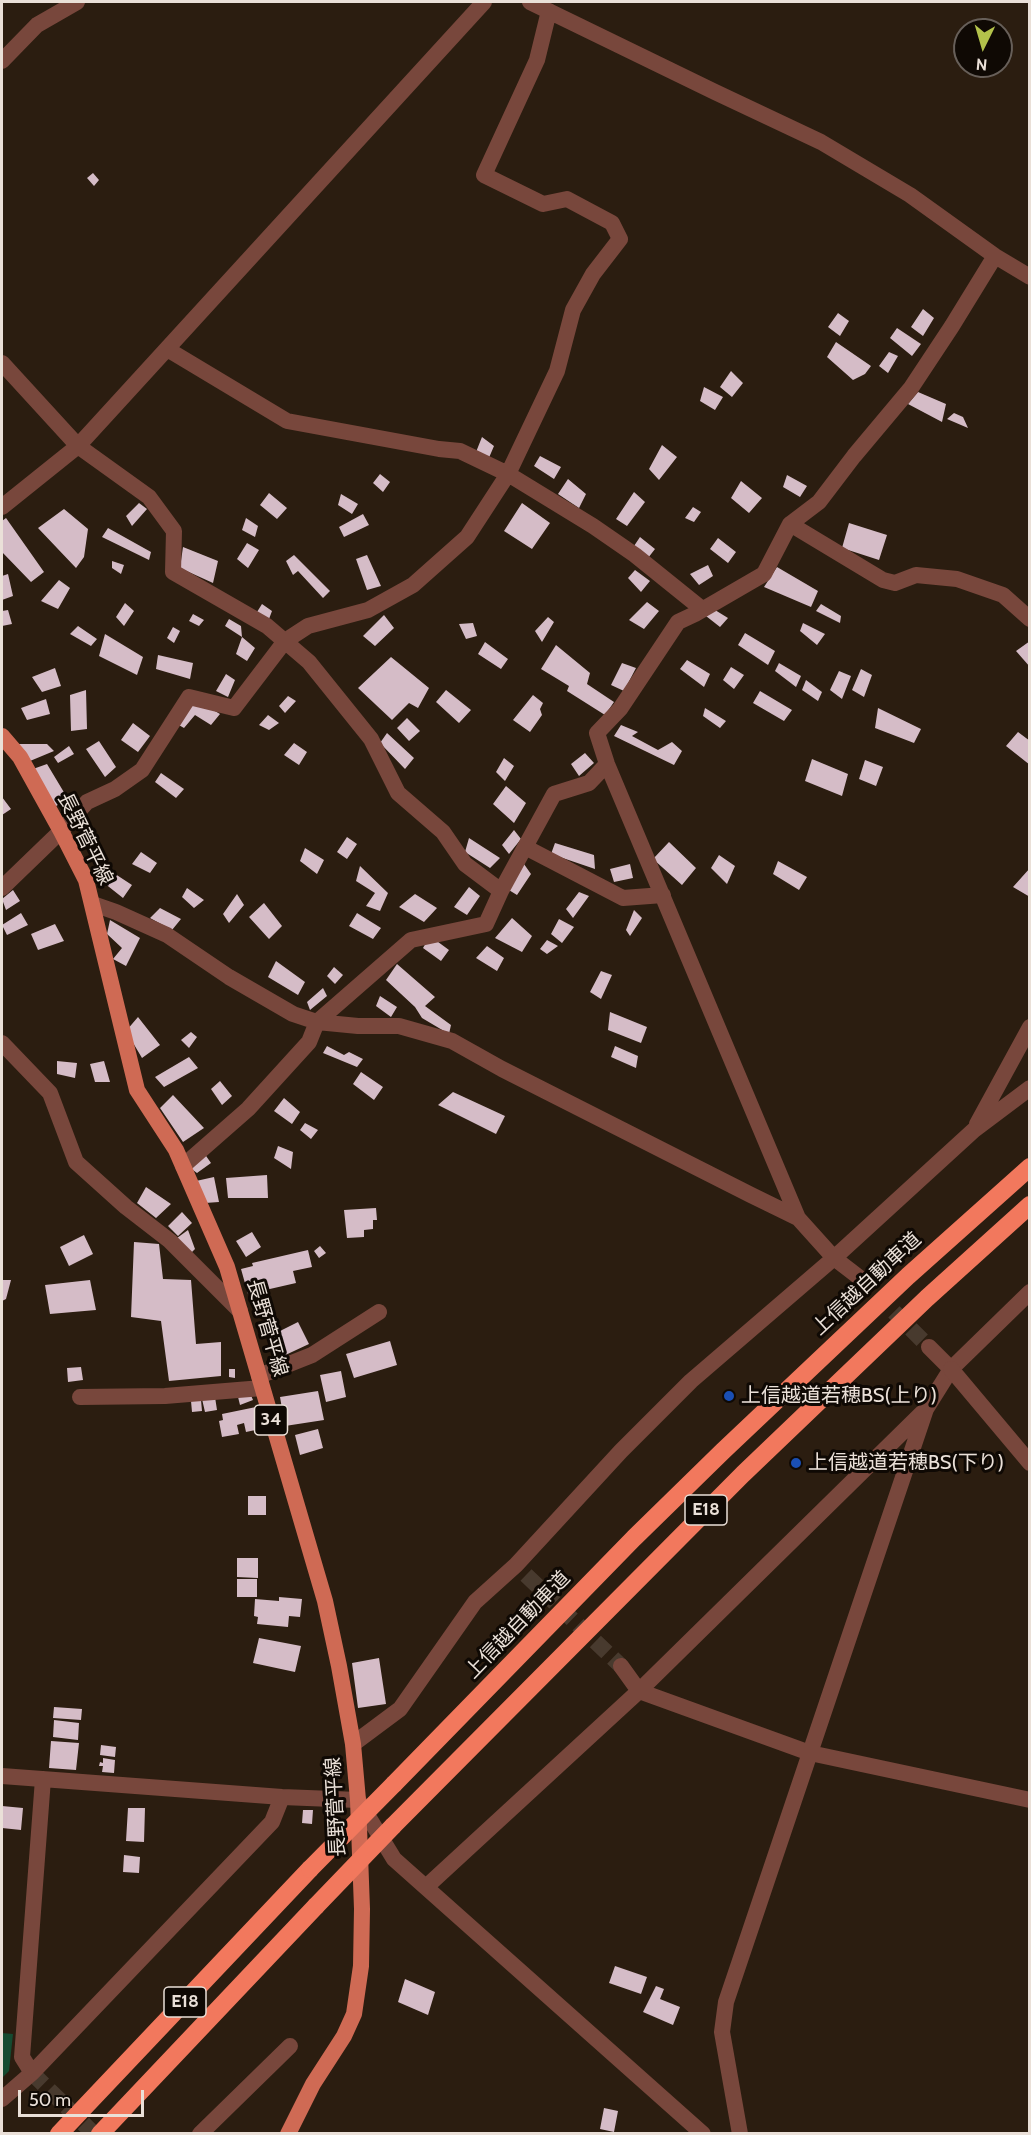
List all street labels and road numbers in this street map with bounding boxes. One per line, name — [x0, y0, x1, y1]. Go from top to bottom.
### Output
street label: 長野菅平線 — [52, 789, 118, 889]
street label: 上信越自動車道 — [808, 1227, 926, 1341]
street label: 長野菅平線 — [242, 1277, 292, 1379]
road number: 34 — [254, 1405, 288, 1435]
road number: E18 — [685, 1495, 727, 1525]
street label: 上信越自動車道 — [461, 1566, 575, 1684]
street label: 長野菅平線 — [321, 1756, 351, 1858]
road number: E18 — [164, 1987, 206, 2017]

